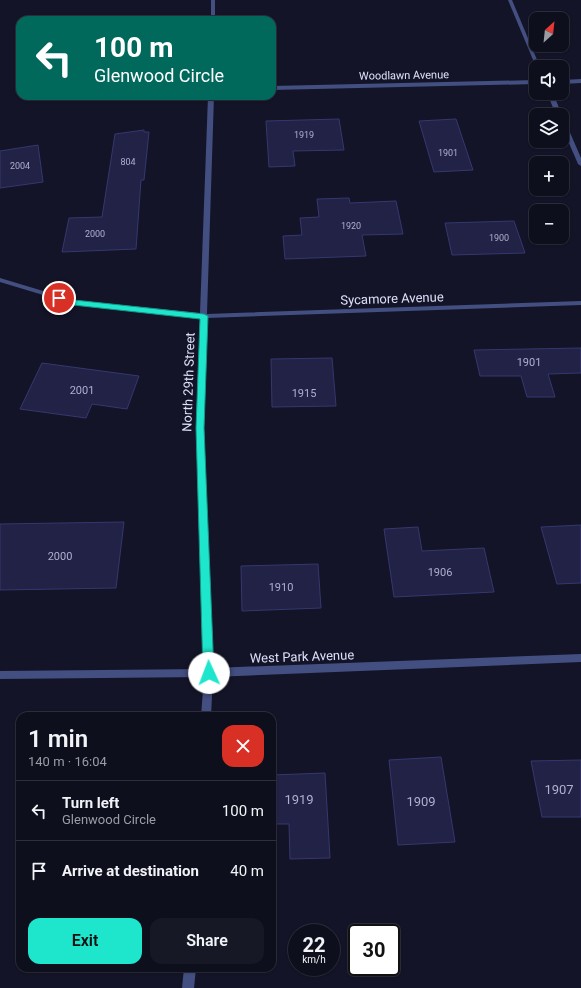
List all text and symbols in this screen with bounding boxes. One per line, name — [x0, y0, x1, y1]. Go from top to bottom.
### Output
north arrow — [529, 12, 569, 52]
map controls — [529, 12, 569, 244]
text: 100 m — [94, 31, 173, 64]
icon: left — [28, 32, 80, 84]
button: sound — [529, 60, 569, 100]
text: Glenwood Circle — [94, 65, 224, 86]
street label: Woodlawn Avenue — [359, 68, 449, 83]
button: layers — [529, 108, 569, 148]
house number: 1919 — [294, 130, 314, 140]
house number: 1901 — [438, 148, 458, 158]
button: + — [529, 156, 569, 196]
house number: 804 — [120, 157, 136, 167]
house number: 2004 — [10, 161, 30, 171]
button: − — [529, 204, 569, 244]
house number: 1920 — [341, 221, 361, 231]
house number: 2000 — [85, 229, 105, 239]
house number: 1900 — [489, 233, 509, 243]
pin — [42, 281, 76, 315]
icon: arrive — [48, 287, 70, 309]
street label: Sycamore Avenue — [340, 289, 444, 308]
street label: North 29th Street — [179, 332, 198, 432]
house number: 1901 — [517, 356, 541, 369]
house number: 2001 — [70, 384, 94, 397]
house number: 1915 — [292, 387, 316, 400]
house number: 2000 — [48, 550, 72, 563]
house number: 1906 — [428, 566, 452, 579]
house number: 1910 — [269, 581, 293, 594]
street label: West Park Avenue — [250, 647, 355, 666]
position arrow — [188, 652, 230, 694]
text: 1 min — [28, 725, 88, 753]
button: close — [222, 725, 264, 767]
text: 140 m · 16:04 — [28, 754, 107, 769]
house number: 1907 — [544, 782, 574, 797]
house number: 1919 — [284, 792, 314, 807]
text: Turn left — [62, 794, 119, 812]
house number: 1909 — [406, 794, 436, 809]
icon: left — [28, 800, 50, 822]
text: 100 m — [222, 802, 264, 820]
text: Glenwood Circle — [62, 812, 156, 827]
icon: arrive — [28, 860, 50, 882]
text: Arrive at destination — [62, 862, 199, 880]
text: 40 m — [230, 862, 264, 880]
button: Exit — [28, 918, 142, 964]
button: Share — [150, 918, 264, 964]
speed limit sign: 30 — [348, 924, 400, 976]
text: 22 — [303, 933, 325, 957]
text: km/h — [302, 954, 326, 965]

